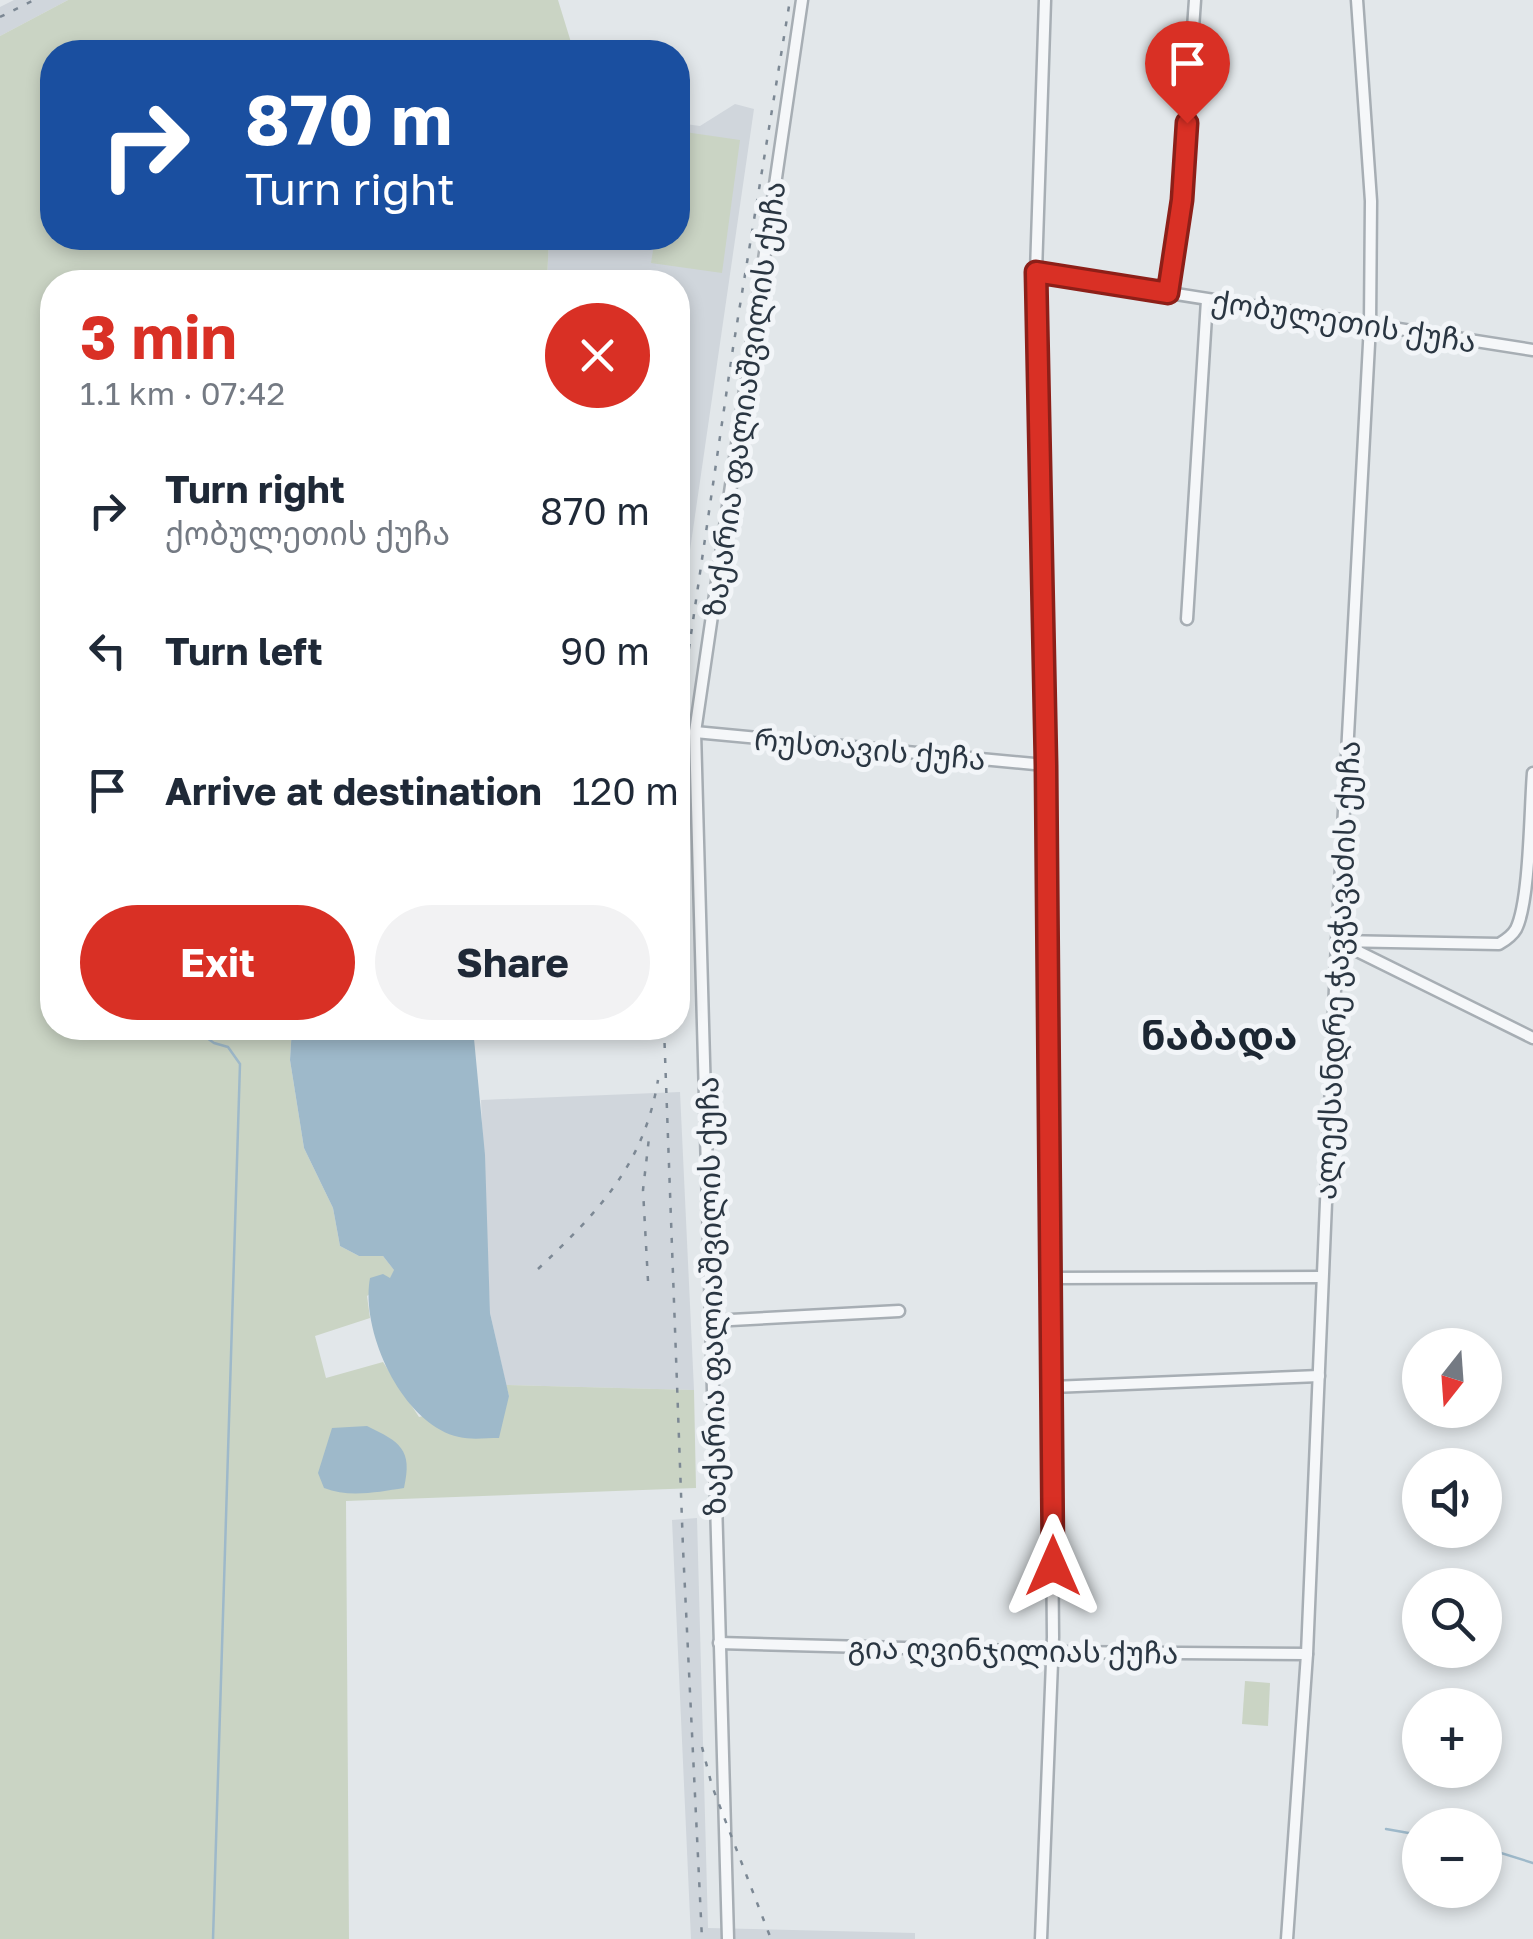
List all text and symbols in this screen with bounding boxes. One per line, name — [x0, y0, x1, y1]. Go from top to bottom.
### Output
pin — [1145, 21, 1230, 124]
icon: arrive — [1160, 36, 1215, 91]
text: 870 m — [245, 76, 452, 160]
icon: right — [80, 80, 210, 210]
text: Turn right — [245, 161, 455, 215]
street label: ზაქარია ფალიაშვილის ქუჩა — [696, 179, 793, 619]
street label: ქობულეთის ქუჩა — [1209, 282, 1479, 361]
text: 3 min — [80, 300, 237, 372]
button: close — [545, 303, 650, 408]
text: 1.1 km · 07:42 — [80, 374, 285, 412]
text: Turn right — [165, 466, 345, 511]
icon: right — [80, 483, 135, 538]
text: 870 m — [540, 488, 650, 533]
text: ქობულეთის ქუჩა — [165, 514, 450, 552]
icon: left — [80, 623, 135, 678]
text: Turn left — [165, 628, 323, 673]
text: 90 m — [560, 628, 650, 673]
street label: რუსთავის ქუჩა — [753, 721, 987, 778]
street label: ალექსანდრე ჭავჭავაძის ქუჩა — [1307, 739, 1368, 1201]
icon: arrive — [80, 763, 135, 818]
text: Arrive at destination — [165, 768, 542, 813]
text: 120 m — [572, 768, 679, 813]
button: Exit — [80, 905, 355, 1020]
button: Share — [375, 905, 650, 1020]
district label: ნაბადა — [1141, 1011, 1297, 1061]
street label: ზაქარია ფალიაშვილის ქუჩა — [689, 1076, 734, 1516]
north arrow — [1402, 1328, 1502, 1428]
map controls — [1402, 1328, 1502, 1908]
button: sound — [1402, 1448, 1502, 1548]
position arrow — [1001, 1514, 1105, 1618]
button: search — [1402, 1568, 1502, 1668]
street label: გია ღვინჯილიას ქუჩა — [847, 1629, 1179, 1672]
button: + — [1402, 1688, 1502, 1788]
button: − — [1402, 1808, 1502, 1908]

